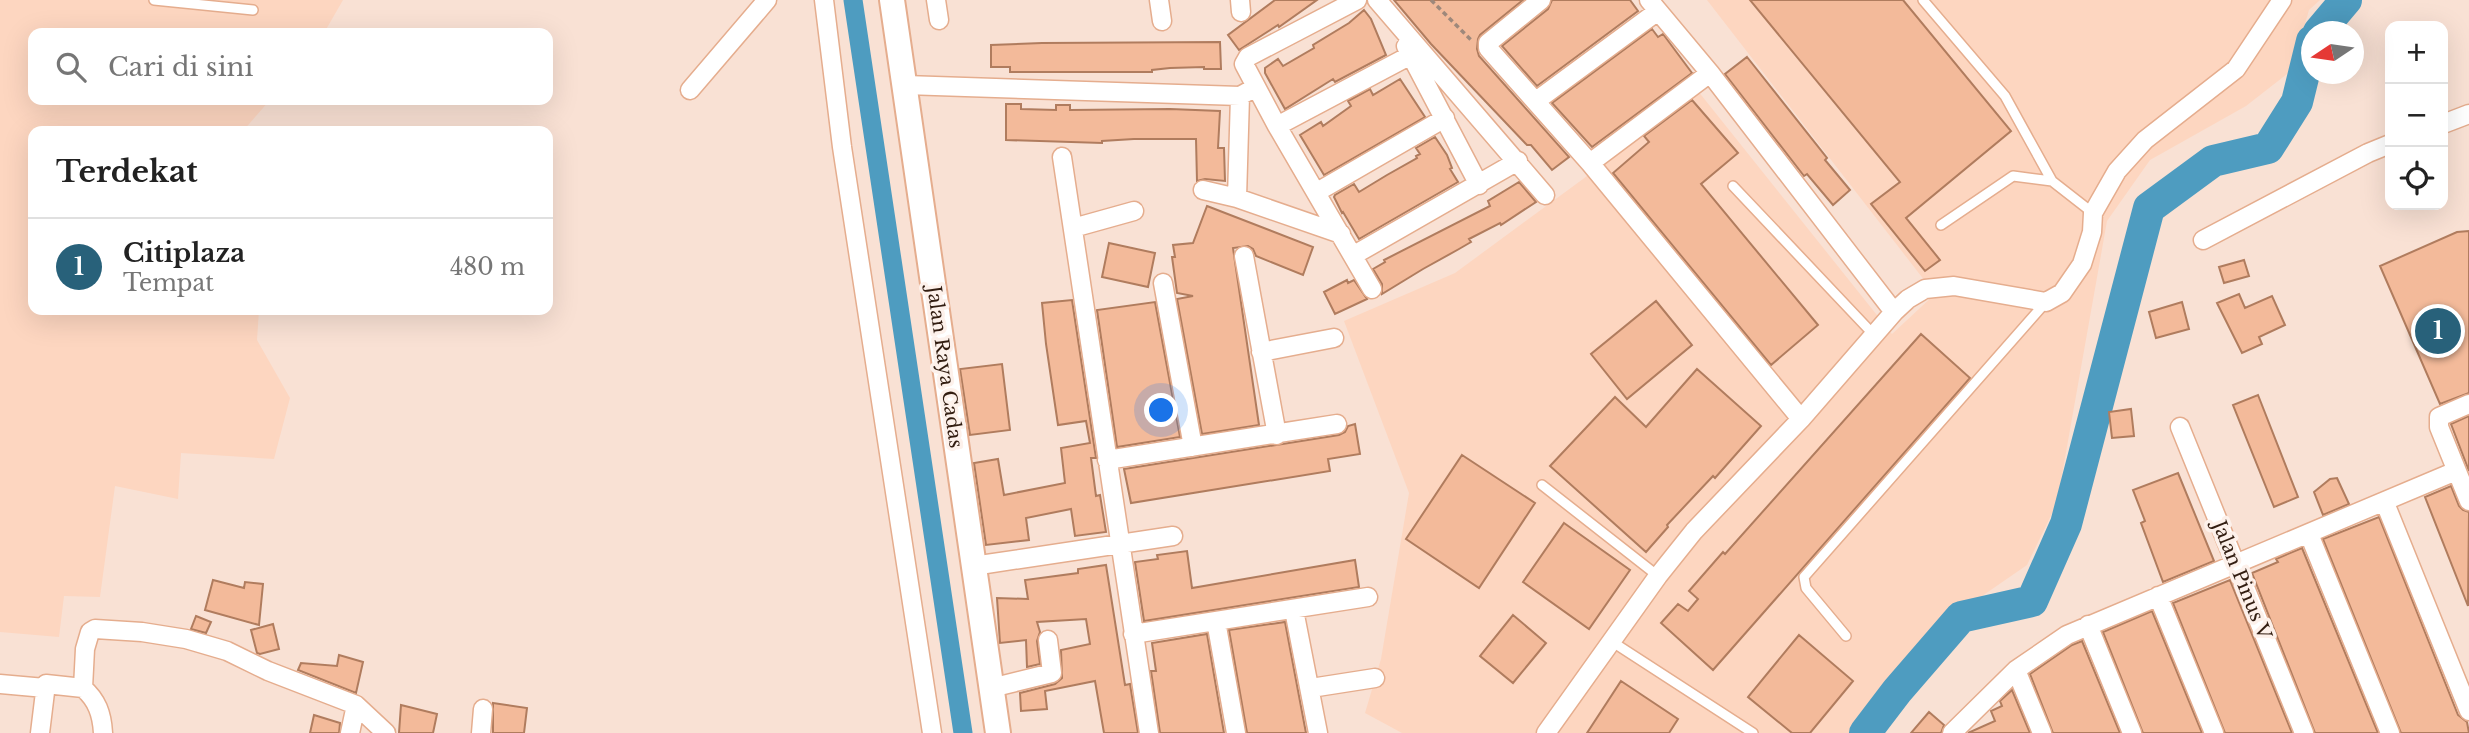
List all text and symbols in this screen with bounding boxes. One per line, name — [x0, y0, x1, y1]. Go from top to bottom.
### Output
north arrow — [2301, 21, 2364, 84]
map controls — [2385, 21, 2448, 210]
button: + — [2385, 21, 2448, 84]
search box — [28, 28, 553, 105]
icon: search — [52, 48, 90, 86]
text: Cari di sini — [108, 51, 253, 83]
button: − — [2385, 84, 2448, 147]
button: locate — [2385, 147, 2448, 210]
text: Terdekat — [56, 153, 198, 190]
text: Citiplaza — [123, 237, 245, 269]
text: 1 — [74, 253, 84, 281]
text: 480 m — [450, 253, 525, 281]
text: Tempat — [123, 269, 214, 297]
street label: Jalan Raya Cadas — [922, 282, 968, 449]
pin: 1 — [2415, 305, 2461, 357]
your location — [1144, 393, 1178, 427]
street label: Jalan Pinus V — [2207, 514, 2277, 644]

